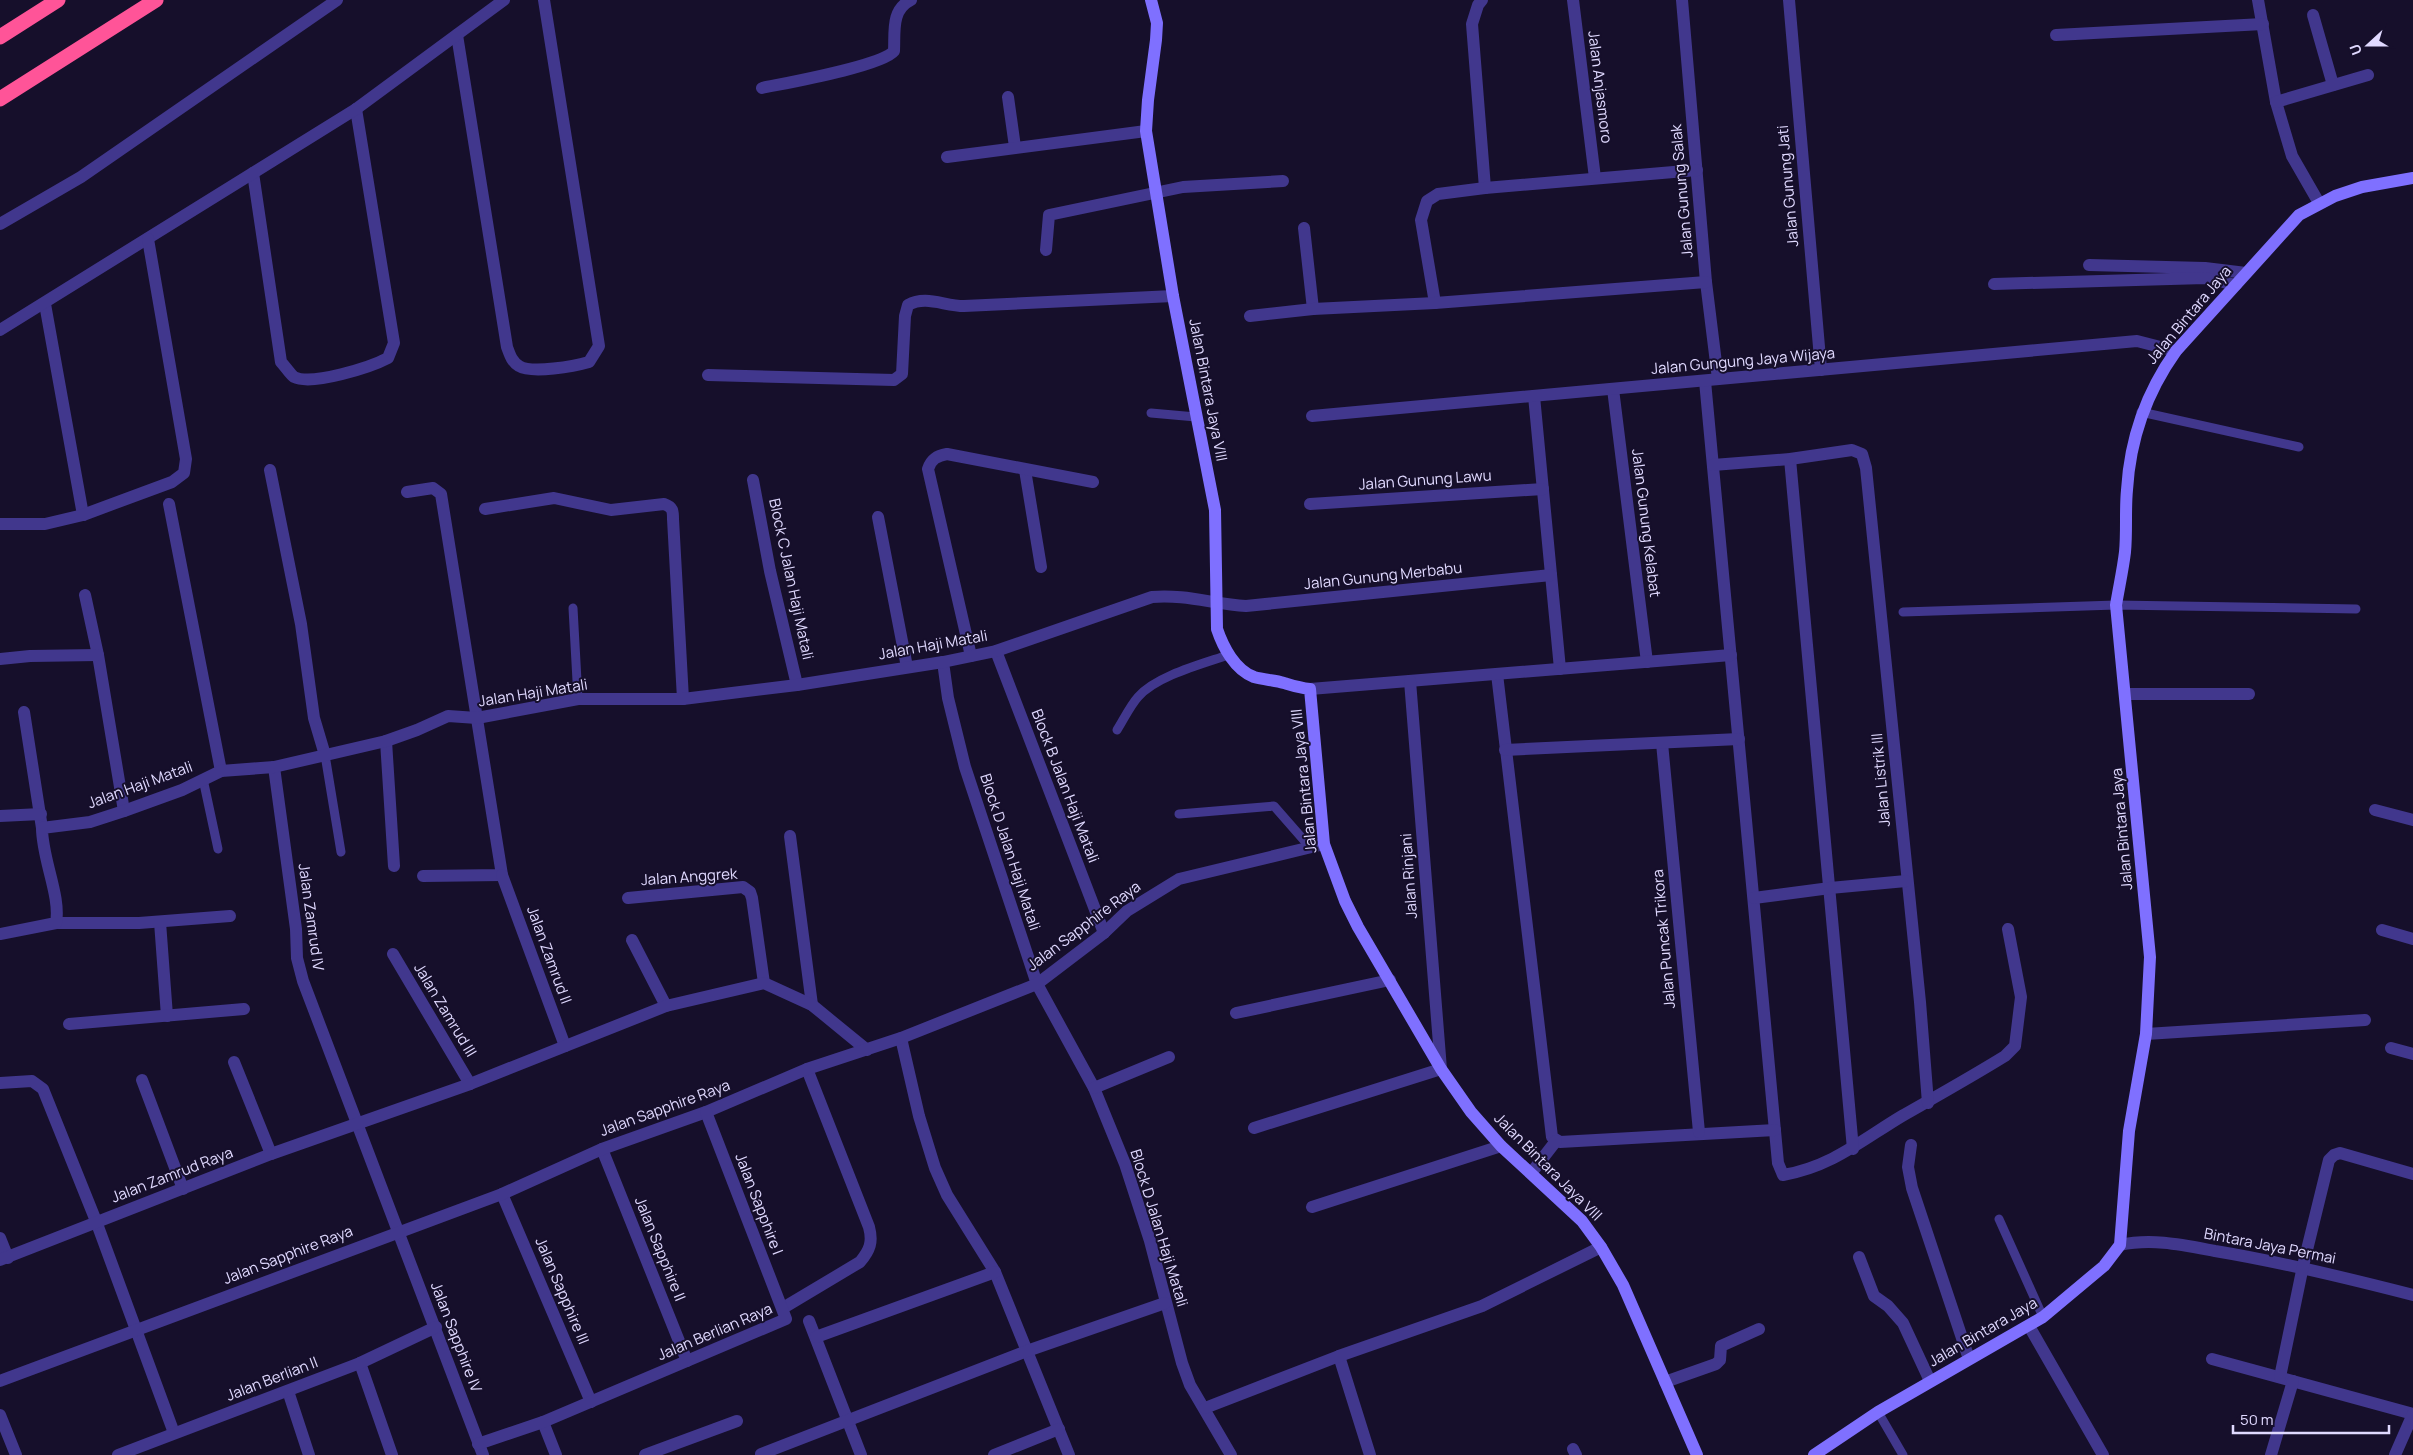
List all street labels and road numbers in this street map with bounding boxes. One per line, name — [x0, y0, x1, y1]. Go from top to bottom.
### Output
street label: Jalan Anjasmoro — [1583, 30, 1618, 144]
street label: Jalan Gunung Salak — [1665, 123, 1698, 259]
street label: Jalan Gunung Jati — [1772, 124, 1803, 248]
street label: Jalan Bintara Jaya — [2141, 261, 2236, 368]
street label: Jalan Bintara Jaya VIII — [1184, 317, 1233, 463]
street label: Jalan Gungung Jaya Wijaya — [1650, 342, 1836, 379]
street label: Jalan Gunung Kelabat — [1627, 448, 1666, 598]
street label: Jalan Gunung Lawu — [1358, 464, 1492, 495]
street label: Block C Jalan Haji Matali — [764, 496, 819, 661]
street label: Jalan Gunung Merbabu — [1303, 557, 1463, 594]
street label: Jalan Haji Matali — [877, 625, 989, 664]
street label: Jalan Haji Matali — [477, 674, 589, 711]
street label: Block B Jalan Haji Matali — [1027, 706, 1104, 866]
street label: Jalan Bintara Jaya VIII — [1285, 708, 1322, 854]
street label: Jalan Listrik III — [1866, 732, 1895, 828]
street label: Jalan Haji Matali — [84, 756, 195, 813]
street label: Jalan Bintara Jaya — [2106, 767, 2137, 891]
street label: Block D Jalan Haji Matali — [975, 771, 1046, 933]
street label: Jalan Rinjani — [1395, 833, 1422, 919]
street label: Jalan Zamrud IV — [294, 862, 329, 972]
street label: Jalan Anggrek — [640, 863, 738, 890]
street label: Jalan Puncak Trikora — [1647, 869, 1680, 1009]
street label: Jalan Sapphire Raya — [1023, 876, 1145, 975]
street label: Jalan Zamrud II — [522, 903, 577, 1007]
street label: Jalan Zamrud III — [409, 959, 482, 1061]
street label: Jalan Sapphire Raya — [597, 1074, 733, 1141]
street label: Jalan Bintara Jaya VIII — [1490, 1108, 1607, 1225]
street label: Jalan Zamrud Raya — [108, 1142, 236, 1207]
street label: Block D Jalan Haji Matali — [1126, 1147, 1193, 1309]
street label: Jalan Sapphire I — [730, 1150, 788, 1258]
street label: Jalan Sapphire II — [630, 1194, 691, 1304]
street label: Jalan Sapphire Raya — [220, 1220, 356, 1289]
street label: Bintara Jaya Permai — [2202, 1222, 2338, 1269]
street label: Jalan Sapphire III — [530, 1234, 594, 1348]
street label: Jalan Sapphire IV — [426, 1279, 487, 1395]
street label: Jalan Bintara Jaya — [1925, 1292, 2041, 1371]
street label: Jalan Berlian Raya — [654, 1298, 775, 1365]
street label: Jalan Berlian II — [223, 1351, 321, 1406]

